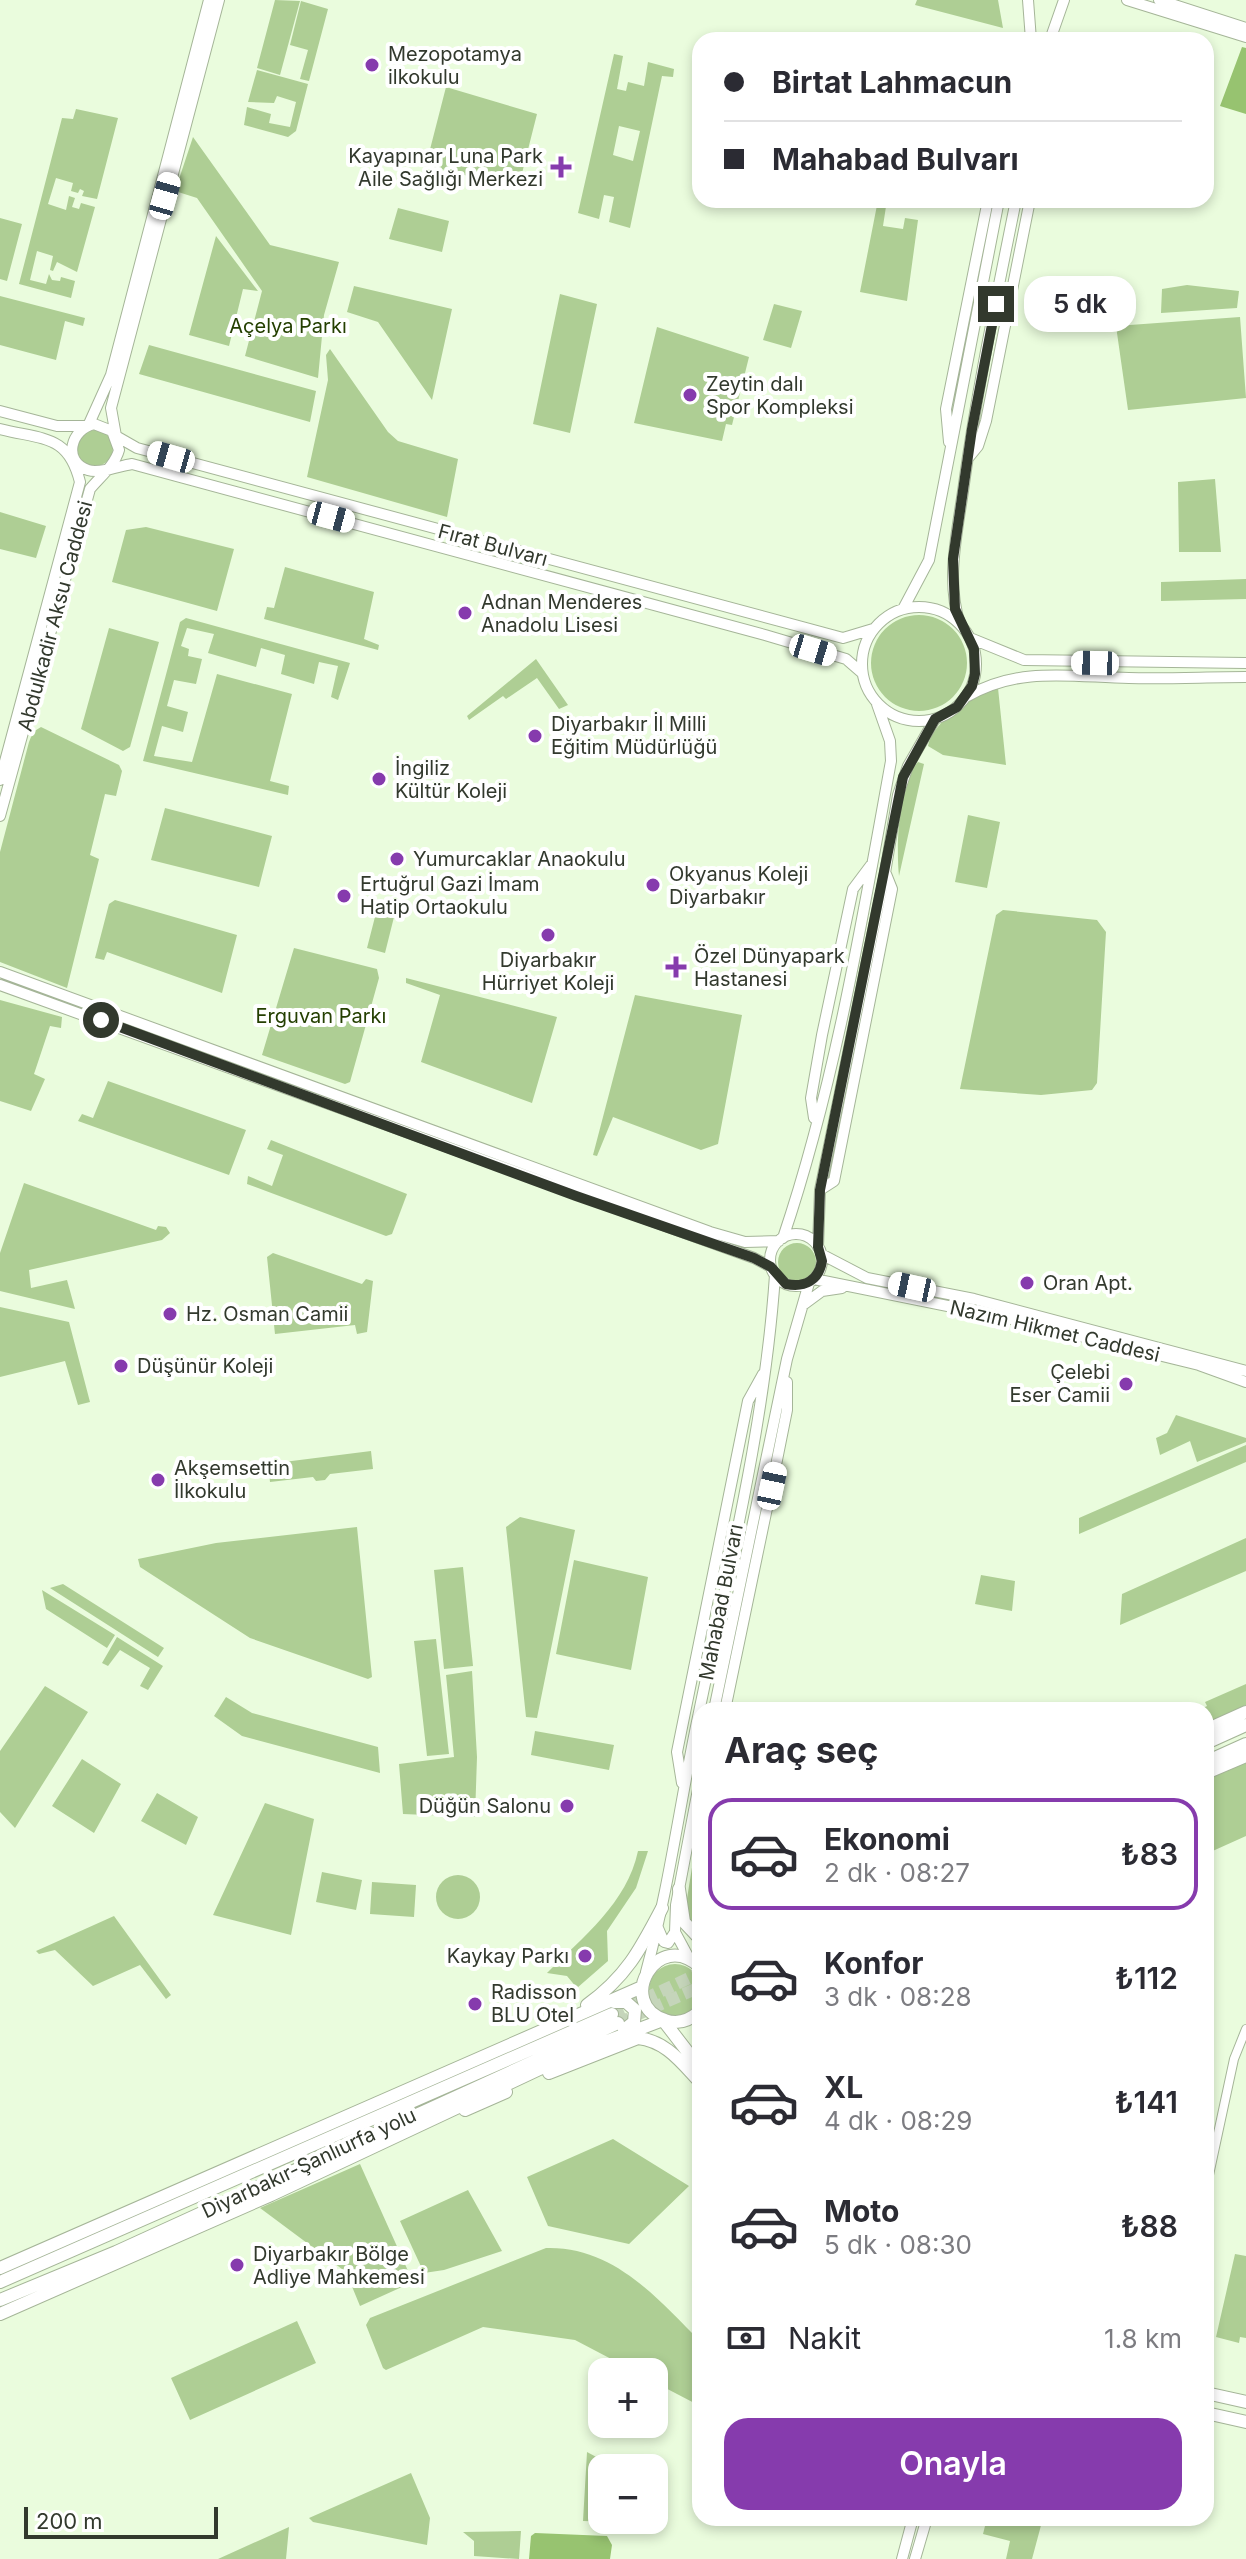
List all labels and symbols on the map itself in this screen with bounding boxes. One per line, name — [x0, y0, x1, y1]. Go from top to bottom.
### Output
place label: Mezopotamya ilkokulu — [388, 42, 522, 89]
marker: Mezopotamya ilkokulu — [363, 56, 381, 74]
place label: Kayapınar Luna Park Aile Sağlığı Merkezi — [348, 144, 543, 191]
marker: Kayapınar Luna Park Aile Sağlığı Merkezi — [550, 156, 572, 178]
car — [147, 170, 183, 222]
callout: 5 dk — [1024, 276, 1136, 332]
route end — [978, 286, 1014, 322]
park label: Açelya Parkı — [229, 314, 347, 338]
place label: Zeytin dalı Spor Kompleksi — [706, 372, 854, 419]
marker: Zeytin dalı Spor Kompleksi — [681, 386, 699, 404]
car — [145, 439, 197, 475]
street label: Abdulkadir Aksu Caddesi — [13, 498, 97, 734]
car — [305, 499, 357, 535]
street label: Fırat Bulvarı — [436, 519, 550, 571]
place label: Adnan Menderes Anadolu Lisesi — [481, 590, 642, 637]
marker: Adnan Menderes Anadolu Lisesi — [456, 604, 474, 622]
car — [787, 632, 839, 668]
car — [1071, 651, 1119, 675]
place label: Diyarbakır İl Milli Eğitim Müdürlüğü — [551, 711, 717, 759]
marker: Diyarbakır İl Milli Eğitim Müdürlüğü — [526, 727, 544, 745]
place label: İngiliz Kültür Koleji — [395, 755, 507, 803]
marker: İngiliz Kültür Koleji — [370, 770, 388, 788]
place label: Yumurcaklar Anaokulu — [413, 847, 626, 871]
marker: Yumurcaklar Anaokulu — [388, 850, 406, 868]
place label: Okyanus Koleji Diyarbakır — [669, 862, 808, 909]
place label: Ertuğrul Gazi İmam Hatip Ortaokulu — [360, 871, 540, 919]
marker: Okyanus Koleji Diyarbakır — [644, 876, 662, 894]
marker: Ertuğrul Gazi İmam Hatip Ortaokulu — [335, 887, 353, 905]
marker: Diyarbakır Hürriyet Koleji — [539, 926, 557, 944]
place label: Özel Dünyapark Hastanesi — [694, 944, 845, 991]
place label: Diyarbakır Hürriyet Koleji — [482, 948, 614, 995]
marker: Özel Dünyapark Hastanesi — [665, 956, 687, 978]
route start — [83, 1002, 119, 1038]
park label: Erguvan Parkı — [256, 1004, 386, 1028]
car — [886, 1270, 938, 1304]
place label: Oran Apt. — [1043, 1271, 1133, 1295]
marker: Oran Apt. — [1018, 1274, 1036, 1292]
street label: Nazım Hikmet Caddesi — [948, 1295, 1162, 1367]
place label: Hz. Osman Camii — [186, 1302, 348, 1326]
marker: Hz. Osman Camii — [161, 1305, 179, 1323]
place label: Düşünür Koleji — [137, 1354, 273, 1378]
marker: Düşünür Koleji — [112, 1357, 130, 1375]
place label: Çelebi Eser Camii — [1010, 1360, 1110, 1407]
marker: Çelebi Eser Camii — [1117, 1375, 1135, 1393]
place label: Akşemsettin İlkokulu — [174, 1456, 290, 1503]
car — [755, 1460, 789, 1512]
marker: Akşemsettin İlkokulu — [149, 1471, 167, 1489]
street label: Mahabad Bulvarı — [694, 1522, 748, 1682]
place label: Düğün Salonu — [419, 1794, 551, 1818]
marker: Düğün Salonu — [558, 1797, 576, 1815]
place label: Kaykay Parkı — [447, 1944, 569, 1968]
marker: Kaykay Parkı — [576, 1947, 594, 1965]
place label: Radisson BLU Otel — [491, 1980, 577, 2027]
marker: Radisson BLU Otel — [466, 1995, 484, 2013]
street label: Diyarbakır-Şanlıurfa yolu — [198, 2103, 420, 2223]
place label: Diyarbakır Bölge Adliye Mahkemesi — [253, 2242, 425, 2289]
marker: Diyarbakır Bölge Adliye Mahkemesi — [228, 2256, 246, 2274]
scale bar — [24, 2503, 218, 2539]

